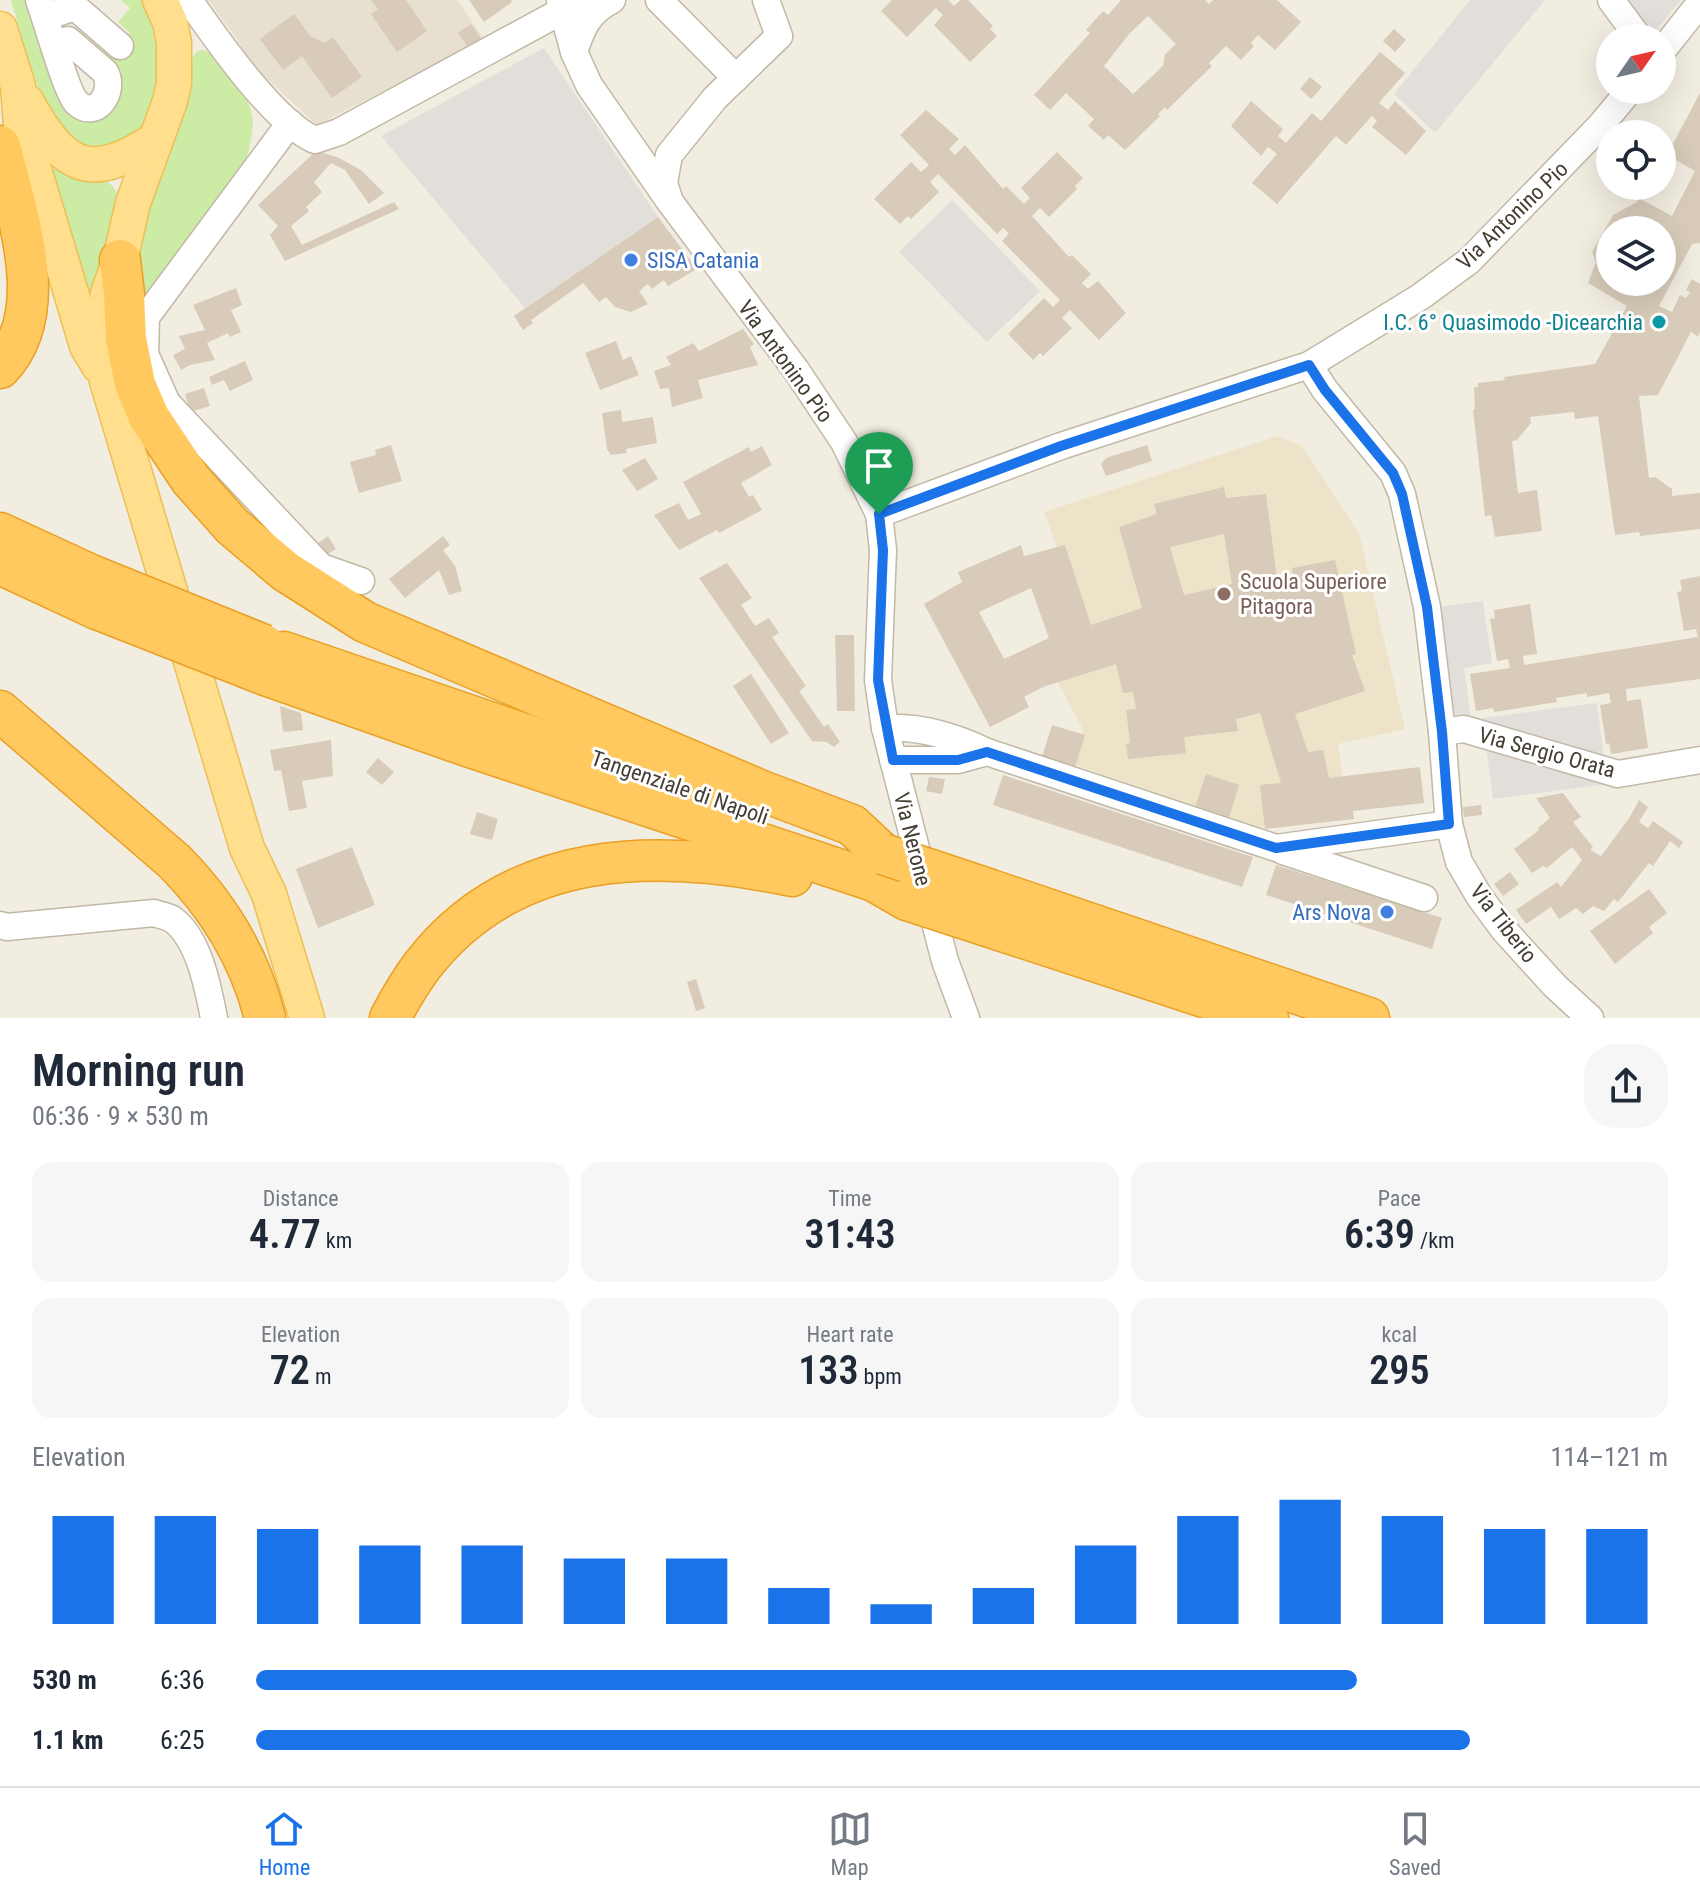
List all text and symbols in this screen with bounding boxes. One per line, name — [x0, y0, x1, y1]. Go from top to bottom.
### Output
north arrow — [1596, 24, 1676, 104]
map controls — [1596, 24, 1676, 296]
button: locate — [1596, 120, 1676, 200]
street label: Via Antonino Pio — [1452, 156, 1573, 275]
button: layers — [1596, 216, 1676, 296]
place label: SISA Catania — [647, 248, 759, 273]
marker: SISA Catania — [622, 251, 640, 269]
street label: Via Antonino Pio — [733, 296, 838, 427]
place label: I.C. 6° Quasimodo -Dicearchia — [1383, 310, 1643, 335]
marker: I.C. 6° Quasimodo -Dicearchia — [1650, 313, 1668, 331]
pin — [845, 432, 913, 514]
icon: arrive — [857, 444, 901, 488]
place label: Scuola Superiore Pitagora — [1240, 569, 1387, 619]
marker: Scuola Superiore Pitagora — [1215, 585, 1233, 603]
street label: Via Sergio Orata — [1476, 722, 1618, 783]
street label: Tangenziale di Napoli — [588, 745, 772, 830]
street label: Via Nerone — [889, 790, 936, 888]
street label: Via Tiberio — [1465, 879, 1542, 968]
place label: Ars Nova — [1292, 900, 1371, 925]
marker: Ars Nova — [1378, 903, 1396, 921]
button: share — [1584, 1044, 1668, 1128]
text: Morning run — [32, 1045, 245, 1097]
text: 06:36 · 9 × 530 m — [32, 1101, 209, 1131]
text: Distance — [263, 1186, 339, 1211]
text: Time — [828, 1186, 872, 1211]
text: Pace — [1378, 1186, 1421, 1211]
text: 4.77 — [249, 1211, 321, 1258]
text: 31:43 — [804, 1211, 896, 1258]
text: 6:39 — [1344, 1211, 1415, 1258]
text: km — [321, 1228, 352, 1253]
text: /km — [1415, 1228, 1455, 1253]
text: Elevation — [261, 1322, 340, 1347]
text: Heart rate — [807, 1322, 893, 1347]
text: kcal — [1382, 1322, 1417, 1347]
text: 72 — [270, 1347, 310, 1394]
text: 133 — [798, 1347, 859, 1394]
text: 295 — [1369, 1347, 1430, 1394]
text: m — [310, 1364, 332, 1389]
text: bpm — [859, 1364, 902, 1389]
text: Elevation — [32, 1442, 126, 1472]
text: 114–121 m — [1551, 1442, 1668, 1472]
text: 530 m — [32, 1665, 97, 1695]
text: 6:36 — [160, 1665, 205, 1695]
text: 1.1 km — [32, 1725, 104, 1755]
text: 6:25 — [160, 1725, 205, 1755]
tab: Home — [259, 1807, 310, 1880]
tab: Map — [828, 1807, 872, 1880]
tab: Saved — [1389, 1807, 1441, 1880]

